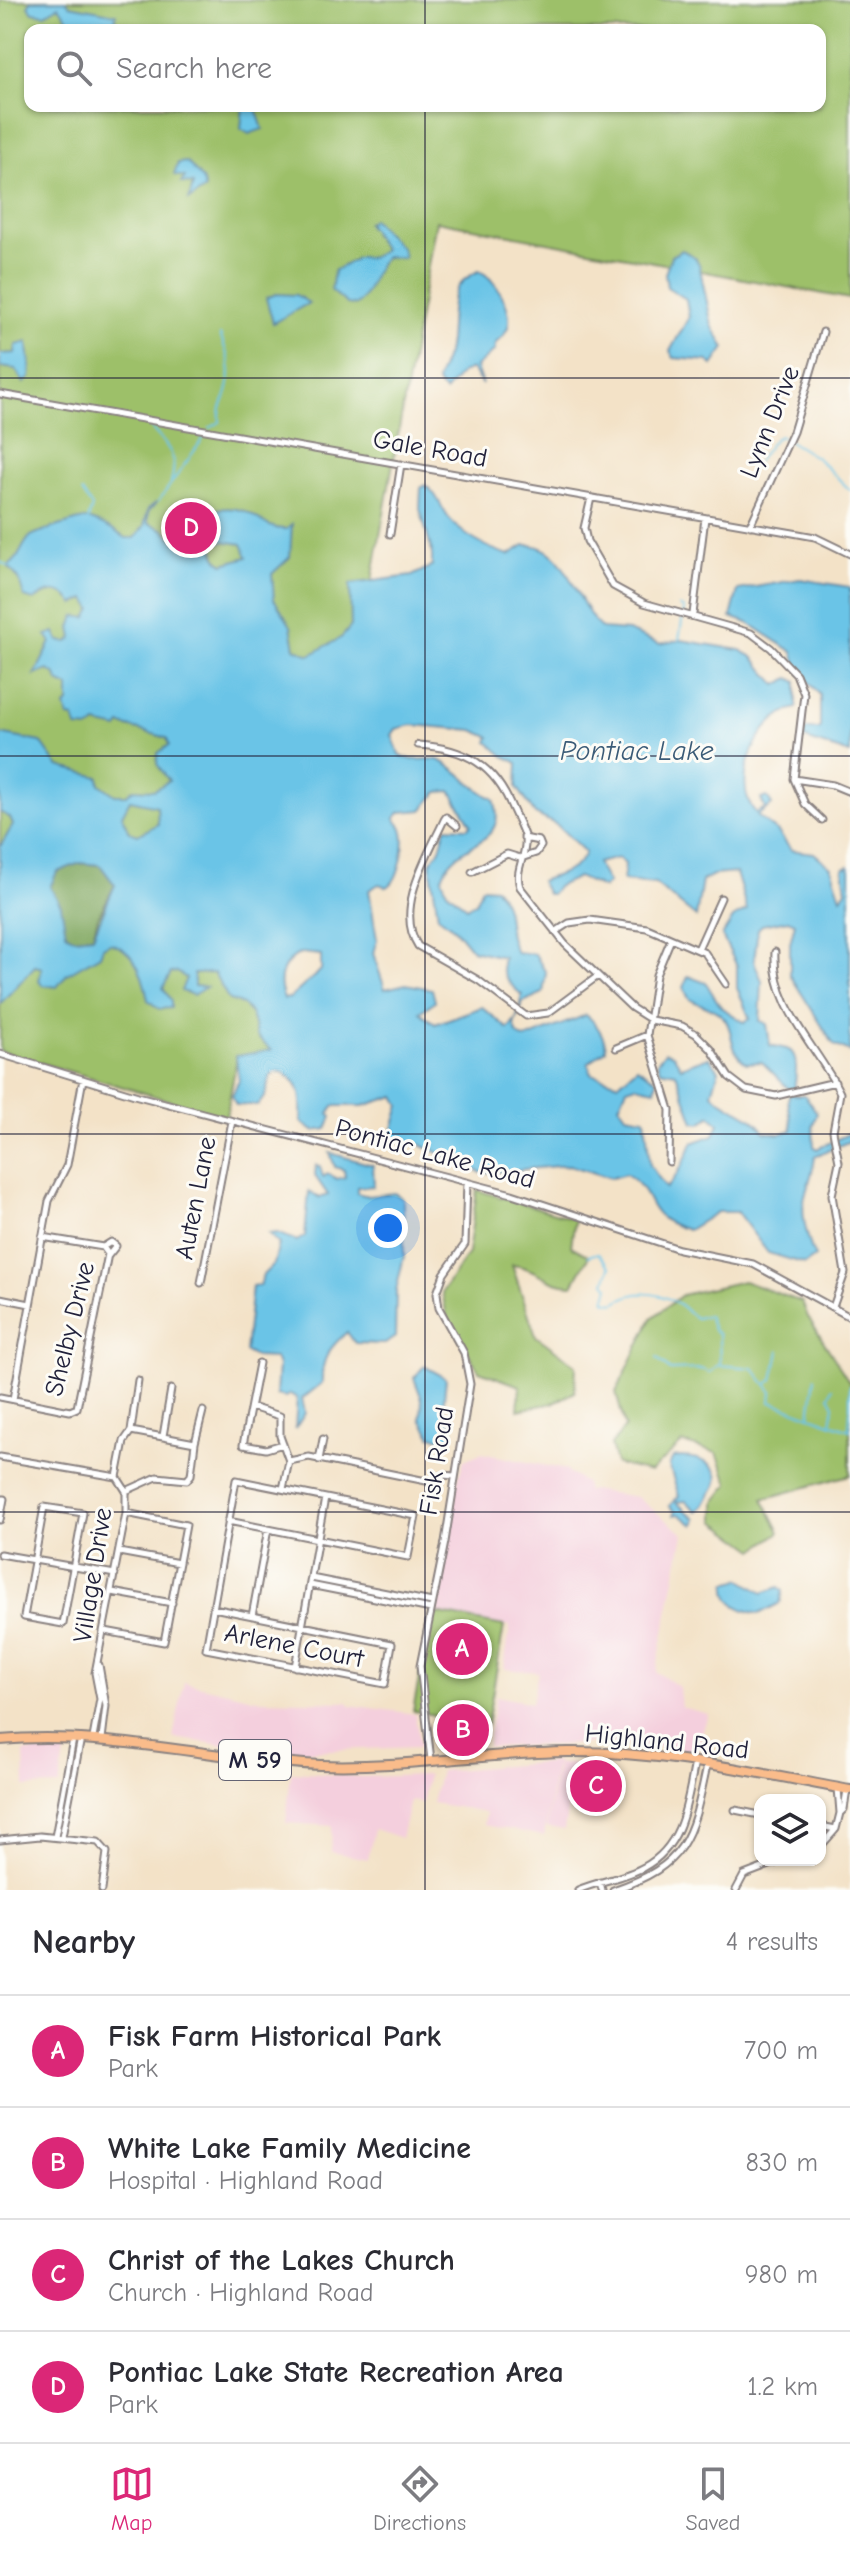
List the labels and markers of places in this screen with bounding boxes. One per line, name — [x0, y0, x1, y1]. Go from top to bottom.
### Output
pin: D — [165, 498, 217, 558]
pin: A — [436, 1619, 488, 1679]
pin: B — [437, 1700, 489, 1760]
pin: C — [570, 1756, 622, 1816]

